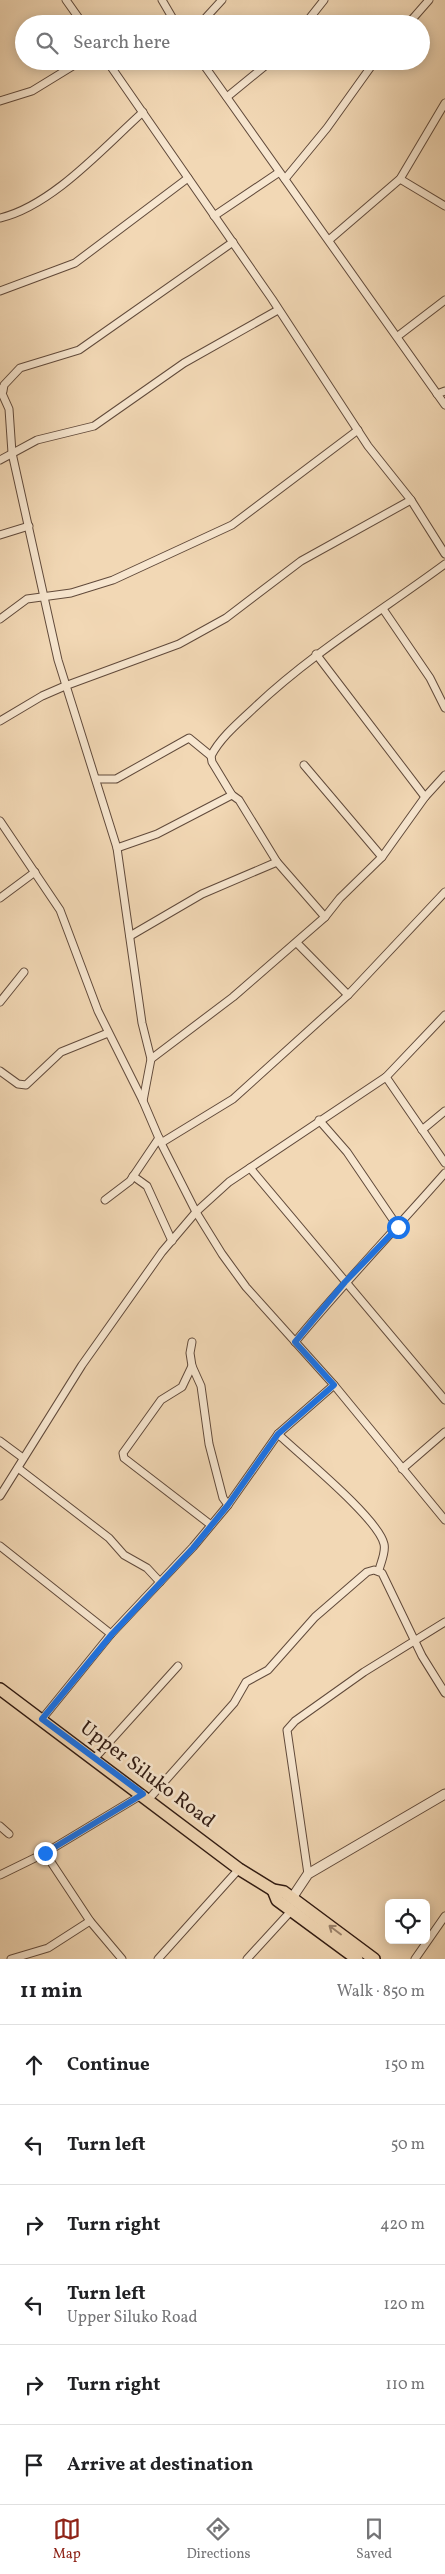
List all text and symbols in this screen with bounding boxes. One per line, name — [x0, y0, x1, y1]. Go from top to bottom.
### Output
search box — [15, 15, 430, 70]
icon: search — [33, 29, 61, 57]
text: Search here — [73, 30, 170, 56]
route start — [387, 1216, 410, 1239]
street label: Upper Siluko Road — [73, 1715, 221, 1835]
route end — [34, 1842, 57, 1865]
map controls — [385, 1899, 430, 1944]
button: locate — [385, 1899, 430, 1944]
one-way arrow — [328, 1925, 342, 1935]
text: 11 min — [20, 1977, 83, 2006]
text: Walk · 850 m — [337, 1981, 425, 2003]
icon: ahead — [20, 2051, 48, 2079]
text: Continue — [67, 2052, 150, 2078]
text: 150 m — [384, 2054, 425, 2076]
icon: left — [20, 2131, 48, 2159]
text: Turn left — [67, 2132, 146, 2158]
text: 50 m — [391, 2134, 425, 2156]
icon: right — [20, 2211, 48, 2239]
text: Turn right — [67, 2212, 160, 2238]
text: 420 m — [380, 2214, 425, 2236]
text: Turn left — [67, 2281, 146, 2307]
icon: left — [20, 2291, 48, 2319]
text: 120 m — [383, 2294, 425, 2316]
text: Upper Siluko Road — [67, 2307, 197, 2329]
icon: right — [20, 2371, 48, 2399]
text: Turn right — [67, 2372, 160, 2398]
text: 110 m — [386, 2374, 425, 2396]
icon: arrive — [20, 2451, 48, 2479]
text: Arrive at destination — [67, 2452, 253, 2478]
tab: Map — [53, 2515, 81, 2564]
tab: Directions — [186, 2515, 251, 2564]
tab: Saved — [356, 2515, 392, 2564]

